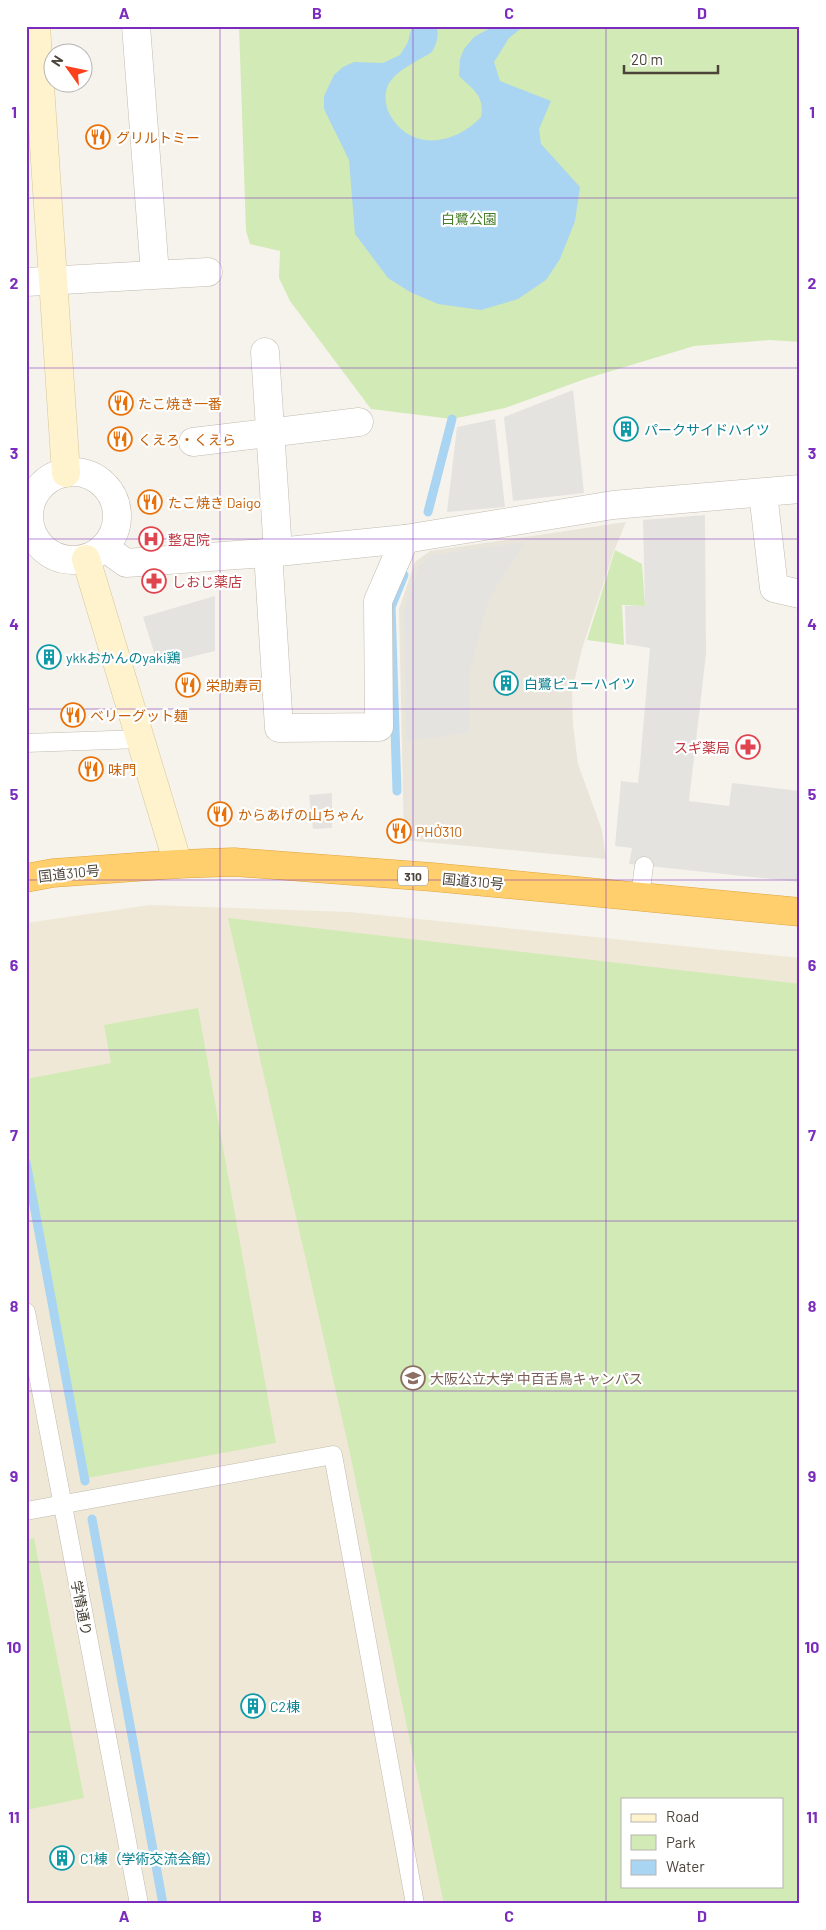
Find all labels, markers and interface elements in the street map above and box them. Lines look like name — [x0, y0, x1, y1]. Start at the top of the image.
text: A — [119, 3, 130, 22]
text: B — [312, 3, 322, 22]
text: C — [504, 3, 514, 22]
text: D — [697, 3, 707, 22]
north arrow — [42, 42, 92, 92]
scale bar — [624, 42, 717, 74]
text: 20 m — [631, 50, 663, 68]
text: N — [47, 52, 66, 69]
text: 1 — [11, 102, 17, 121]
text: 1 — [809, 102, 815, 121]
restaurant icon: グリルトミー — [85, 124, 111, 150]
place label: グリルトミー — [116, 129, 200, 146]
park label: 白鷺公園 — [441, 210, 497, 227]
text: 2 — [10, 273, 19, 292]
text: 2 — [808, 273, 817, 292]
restaurant icon: たこ焼き一番 — [108, 390, 134, 416]
place label: たこ焼き一番 — [138, 395, 222, 412]
building icon: パークサイドハイツ — [613, 416, 639, 442]
place label: パークサイドハイツ — [644, 421, 770, 438]
restaurant icon: くえろ・くえら — [107, 426, 133, 452]
place label: くえろ・くえら — [138, 431, 236, 448]
text: 3 — [10, 443, 18, 462]
text: 3 — [808, 443, 816, 462]
restaurant icon: たこ焼き Daigo — [137, 489, 163, 515]
place label: たこ焼き Daigo — [168, 494, 261, 511]
hospital icon: 整足院 — [138, 526, 164, 552]
place label: 整足院 — [168, 531, 210, 548]
pharmacy icon: しおじ薬店 — [141, 568, 167, 594]
place label: しおじ薬店 — [172, 573, 242, 590]
text: 4 — [9, 614, 19, 633]
text: 4 — [807, 614, 817, 633]
building icon: ykkおかんのyaki鶏 — [36, 644, 62, 670]
place label: ykkおかんのyaki鶏 — [66, 649, 181, 666]
building icon: 白鷺ビューハイツ — [493, 670, 519, 696]
restaurant icon: 栄助寿司 — [175, 672, 201, 698]
place label: 白鷺ビューハイツ — [524, 675, 635, 692]
place label: 栄助寿司 — [206, 677, 262, 694]
restaurant icon: ベリーグット麺 — [60, 702, 86, 728]
place label: ベリーグット麺 — [90, 707, 188, 724]
pharmacy icon: スギ薬局 — [735, 734, 761, 760]
place label: スギ薬局 — [674, 739, 730, 756]
restaurant icon: 味門 — [78, 756, 104, 782]
place label: 味門 — [108, 761, 136, 778]
text: 5 — [10, 784, 19, 803]
text: 5 — [808, 784, 817, 803]
restaurant icon: からあげの山ちゃん — [207, 801, 233, 827]
place label: からあげの山ちゃん — [238, 806, 364, 823]
restaurant icon: PHỞ310 — [386, 818, 412, 844]
place label: PHỞ310 — [416, 823, 462, 840]
street label: 国道310号 — [37, 861, 101, 885]
road number: 310 — [398, 866, 428, 886]
street label: 国道310号 — [441, 870, 505, 892]
text: 6 — [10, 955, 19, 974]
text: 6 — [808, 955, 817, 974]
text: 7 — [10, 1125, 18, 1144]
text: 7 — [808, 1125, 816, 1144]
text: 8 — [10, 1296, 19, 1315]
text: 8 — [808, 1296, 817, 1315]
school or university icon: 大阪公立大学 中百舌鳥キャンパス — [400, 1365, 426, 1391]
place label: 大阪公立大学 中百舌鳥キャンパス — [430, 1370, 643, 1387]
text: 9 — [10, 1466, 18, 1485]
text: 9 — [808, 1466, 816, 1485]
street label: 学情通り — [68, 1579, 96, 1637]
text: 10 — [7, 1637, 21, 1656]
text: 10 — [805, 1637, 819, 1656]
building icon: C2棟 — [240, 1693, 266, 1719]
place label: C2棟 — [270, 1698, 300, 1715]
legend — [621, 1798, 784, 1888]
text: 11 — [8, 1807, 20, 1826]
text: Road — [666, 1807, 699, 1825]
text: 11 — [806, 1807, 818, 1826]
text: Park — [666, 1833, 696, 1851]
building icon: C1棟（学術交流会館） — [49, 1845, 75, 1871]
place label: C1棟（学術交流会館） — [80, 1850, 219, 1867]
text: Water — [666, 1857, 705, 1875]
text: A — [119, 1906, 130, 1925]
text: B — [312, 1906, 322, 1925]
text: C — [504, 1906, 514, 1925]
text: D — [697, 1906, 707, 1925]

